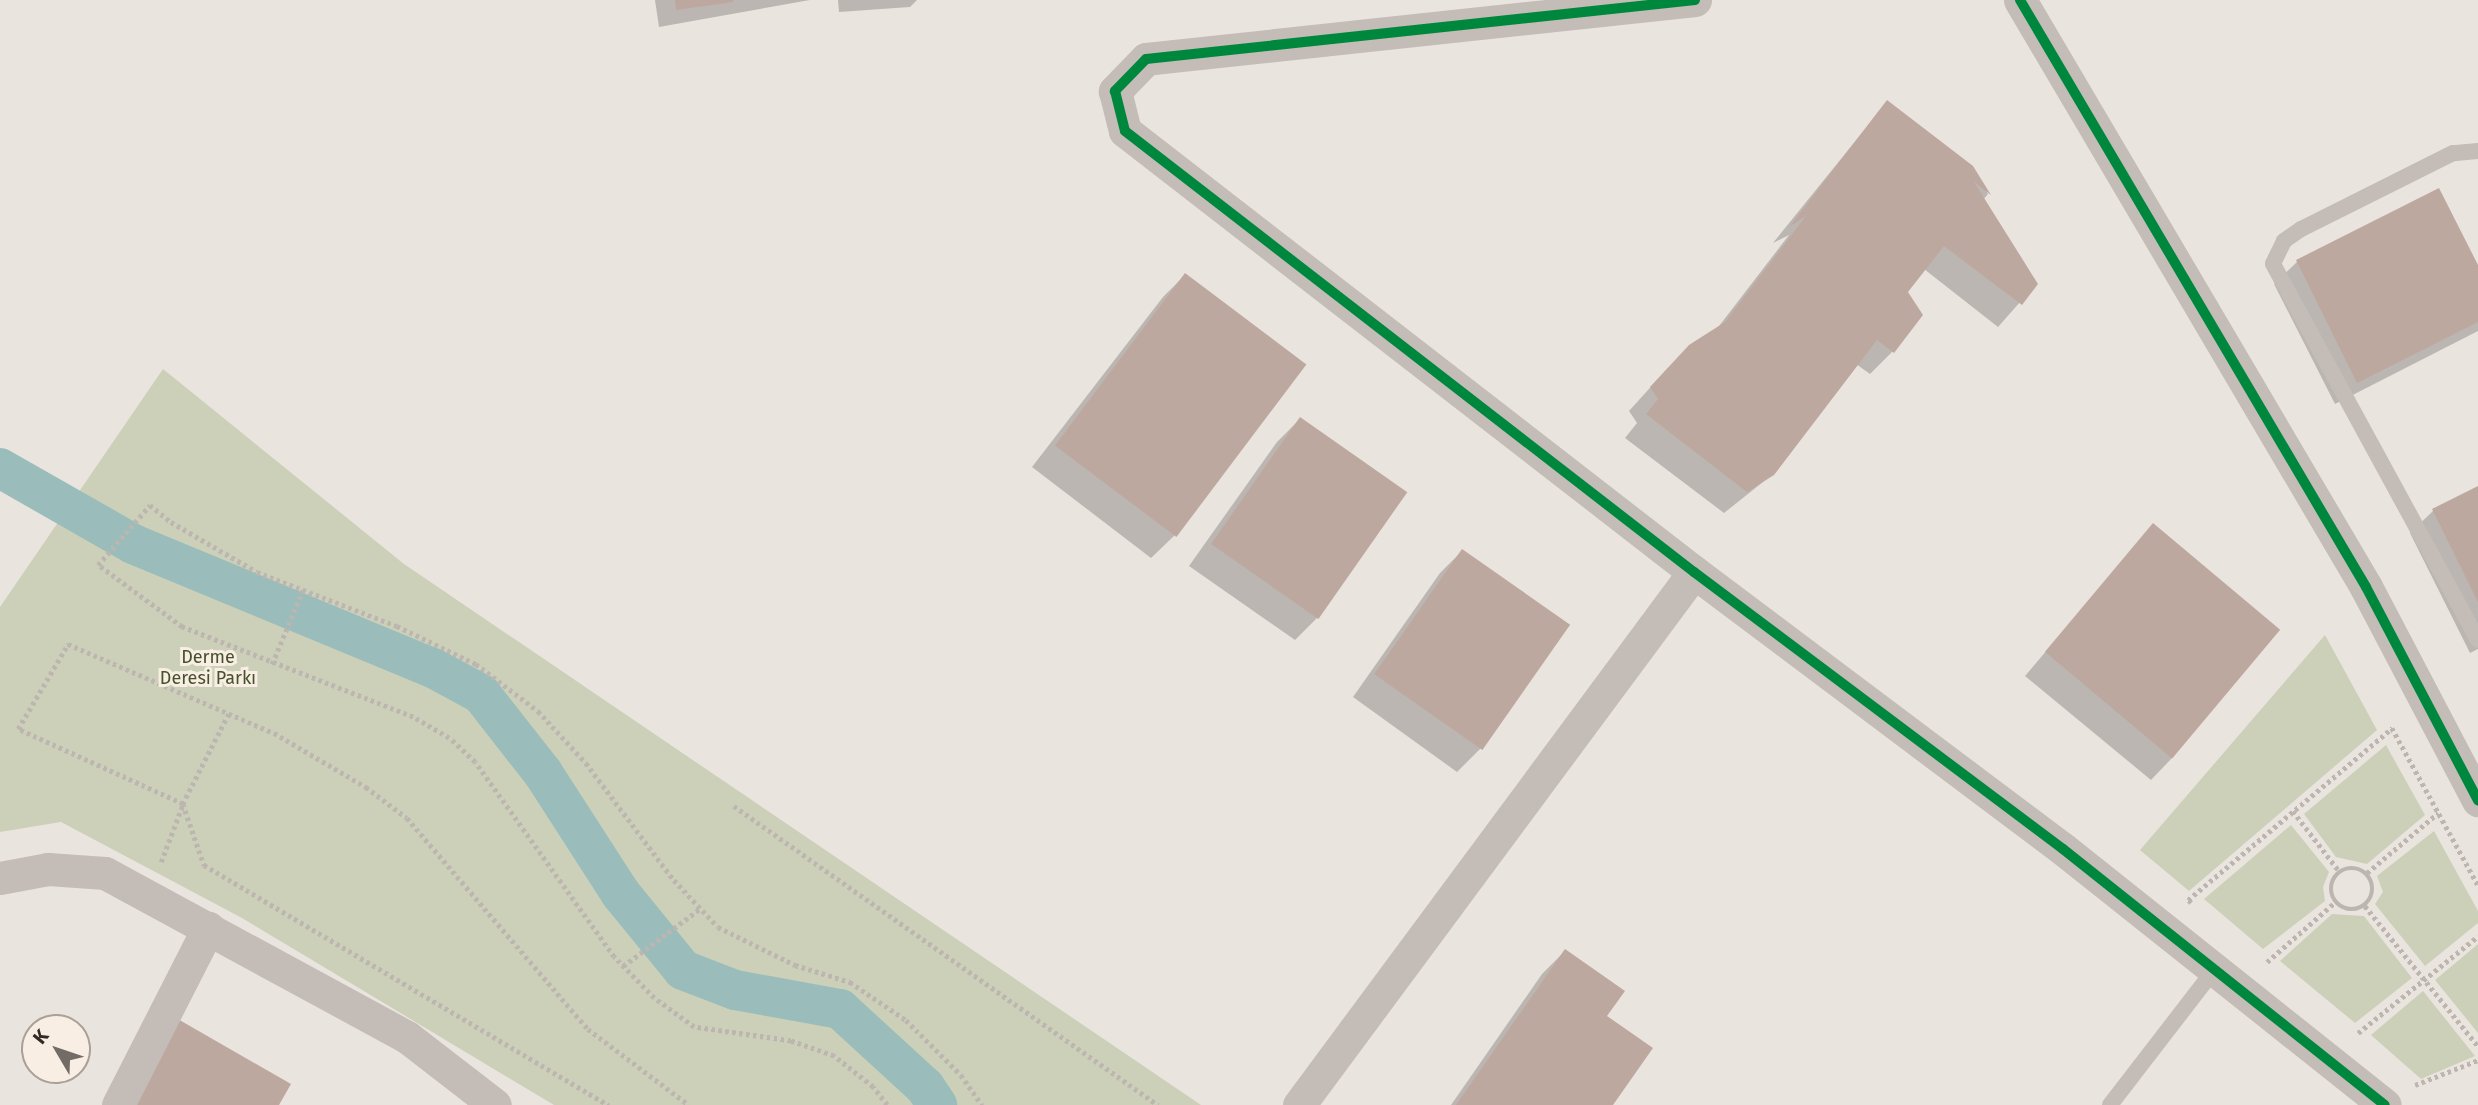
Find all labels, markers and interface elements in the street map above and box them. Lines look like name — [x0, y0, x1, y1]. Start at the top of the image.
park label: Derme Deresi Parkı — [160, 647, 256, 690]
north arrow — [21, 1014, 91, 1084]
text: K — [28, 1025, 54, 1049]

